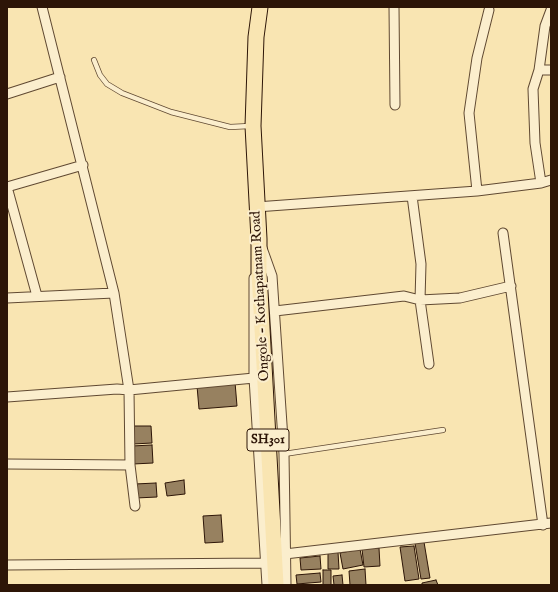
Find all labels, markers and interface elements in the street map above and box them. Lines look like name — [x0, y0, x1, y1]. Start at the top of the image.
street label: Ongole - Kothapatnam Road — [248, 211, 274, 381]
road number: SH301 — [247, 429, 289, 451]

